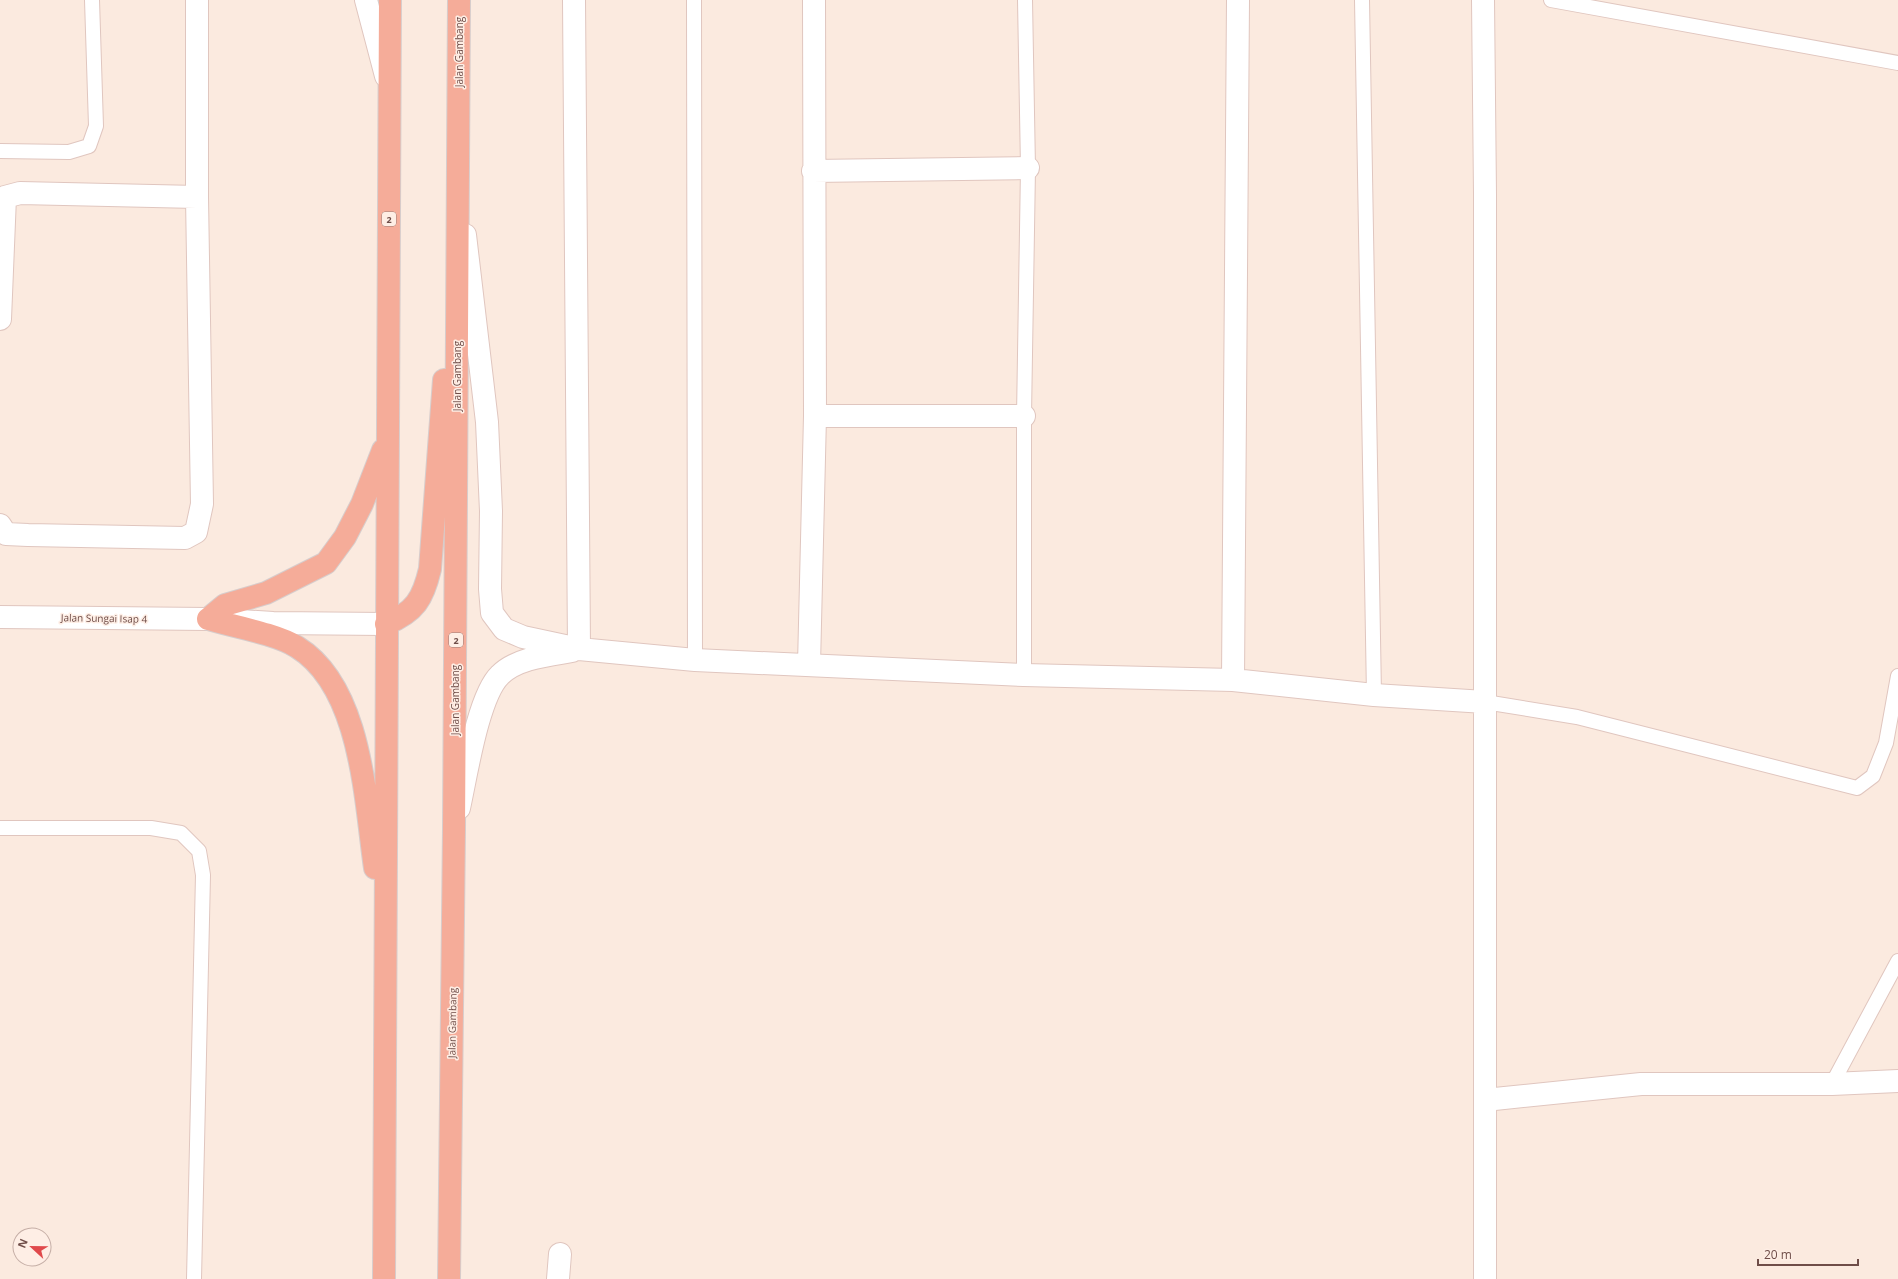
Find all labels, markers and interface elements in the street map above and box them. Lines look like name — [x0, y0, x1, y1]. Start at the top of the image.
street label: Jalan Gambang — [452, 16, 466, 88]
road number: 2 — [382, 212, 396, 226]
street label: Jalan Gambang — [450, 340, 464, 412]
street label: Jalan Sungai Isap 4 — [60, 610, 148, 626]
road number: 2 — [449, 633, 463, 647]
street label: Jalan Gambang — [448, 664, 462, 736]
street label: Jalan Gambang — [444, 987, 460, 1059]
north arrow — [12, 1227, 52, 1267]
text: N — [14, 1236, 31, 1250]
scale bar — [1758, 1241, 1858, 1267]
text: 20 m — [1764, 1246, 1792, 1263]

